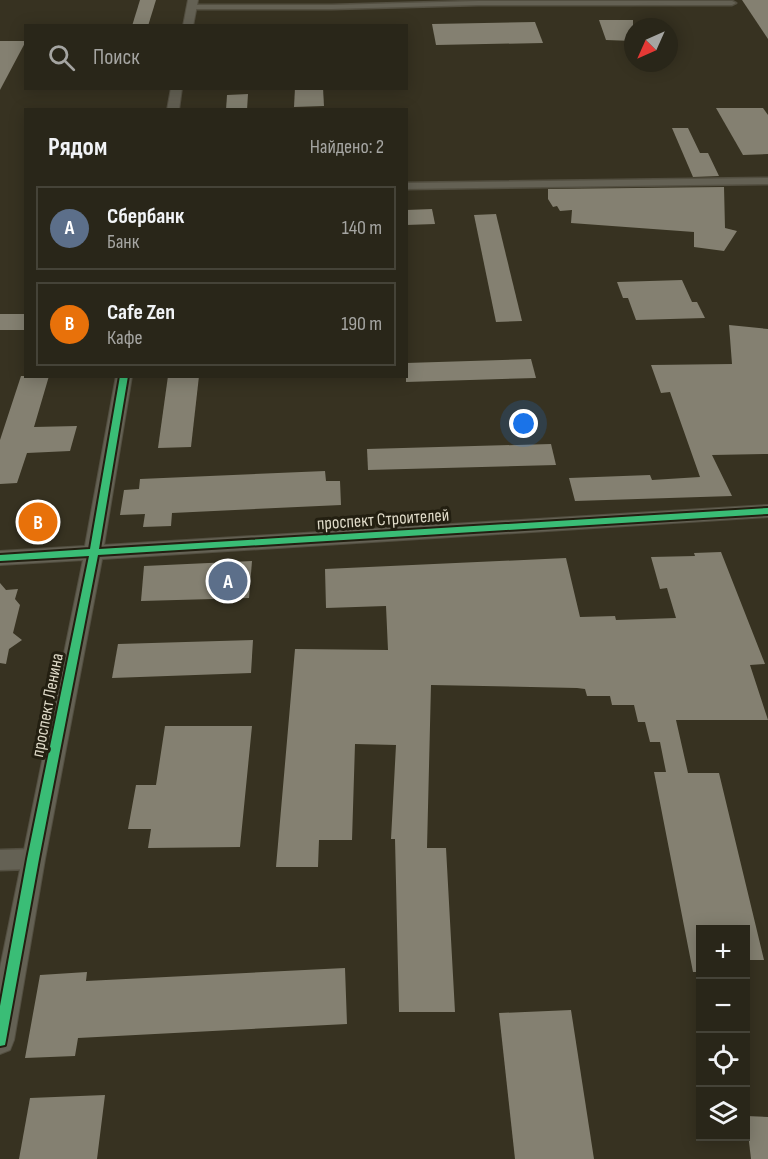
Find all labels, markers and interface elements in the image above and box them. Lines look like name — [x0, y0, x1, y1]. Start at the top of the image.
north arrow — [624, 18, 678, 72]
search box — [24, 24, 408, 90]
icon: search — [45, 41, 78, 74]
text: Поиск — [93, 44, 139, 71]
text: Рядом — [48, 132, 107, 163]
text: Найдено: 2 — [310, 135, 384, 159]
text: Сбербанк — [107, 203, 184, 230]
text: A — [65, 216, 74, 240]
text: 140 m — [342, 216, 382, 240]
text: Банк — [107, 230, 139, 254]
text: Cafe Zen — [107, 299, 175, 326]
text: B — [65, 312, 74, 336]
text: 190 m — [341, 312, 382, 336]
text: Кафе — [107, 326, 143, 350]
your location — [509, 409, 538, 438]
pin: B — [18, 500, 57, 544]
street label: проспект Строителей — [316, 504, 450, 535]
pin: A — [208, 558, 248, 604]
street label: проспект Ленина — [27, 651, 68, 759]
map controls — [696, 925, 750, 1141]
button: + — [696, 925, 750, 979]
button: − — [696, 979, 750, 1033]
button: locate — [696, 1033, 750, 1087]
button: layers — [696, 1087, 750, 1141]

